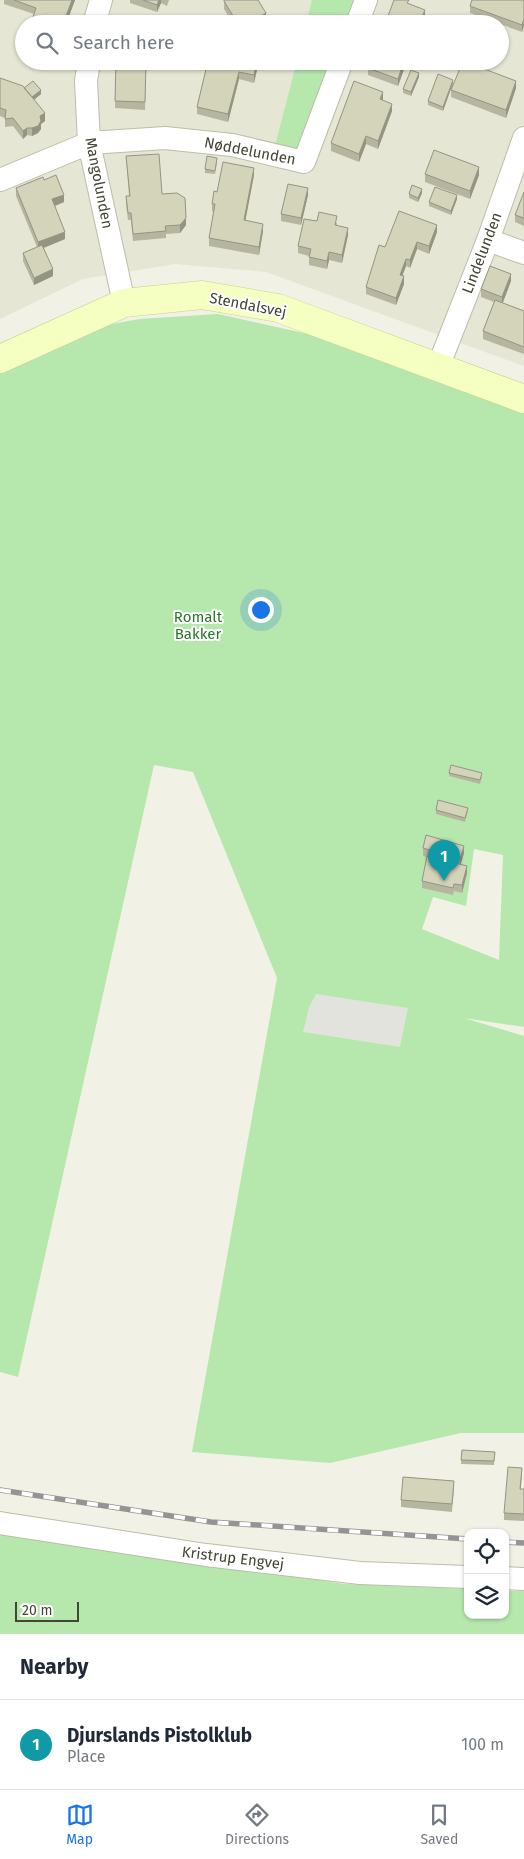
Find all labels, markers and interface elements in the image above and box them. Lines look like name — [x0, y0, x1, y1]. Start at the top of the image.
search box — [15, 15, 509, 70]
icon: search — [33, 29, 61, 57]
text: Search here — [73, 31, 174, 54]
street label: Nøddelunden — [203, 133, 297, 169]
street label: Mangolunden — [81, 136, 117, 230]
street label: Lindelunden — [458, 210, 506, 296]
street label: Stendalsvej — [208, 289, 288, 321]
your location — [248, 597, 274, 623]
park label: Romalt Bakker — [174, 608, 223, 643]
pin: 1 — [428, 840, 460, 881]
map controls — [464, 1529, 509, 1619]
button: locate — [464, 1529, 509, 1574]
street label: Kristrup Engvej — [181, 1543, 285, 1573]
button: layers — [464, 1574, 509, 1619]
scale bar — [15, 1599, 79, 1622]
text: 20 m — [22, 1602, 52, 1619]
text: Nearby — [20, 1654, 88, 1680]
text: Djurslands Pistolklub — [67, 1724, 252, 1747]
text: 1 — [32, 1735, 40, 1754]
text: 100 m — [461, 1735, 504, 1754]
text: Place — [67, 1747, 106, 1766]
tab: Map — [66, 1801, 94, 1848]
tab: Directions — [225, 1801, 289, 1848]
tab: Saved — [420, 1801, 458, 1848]

